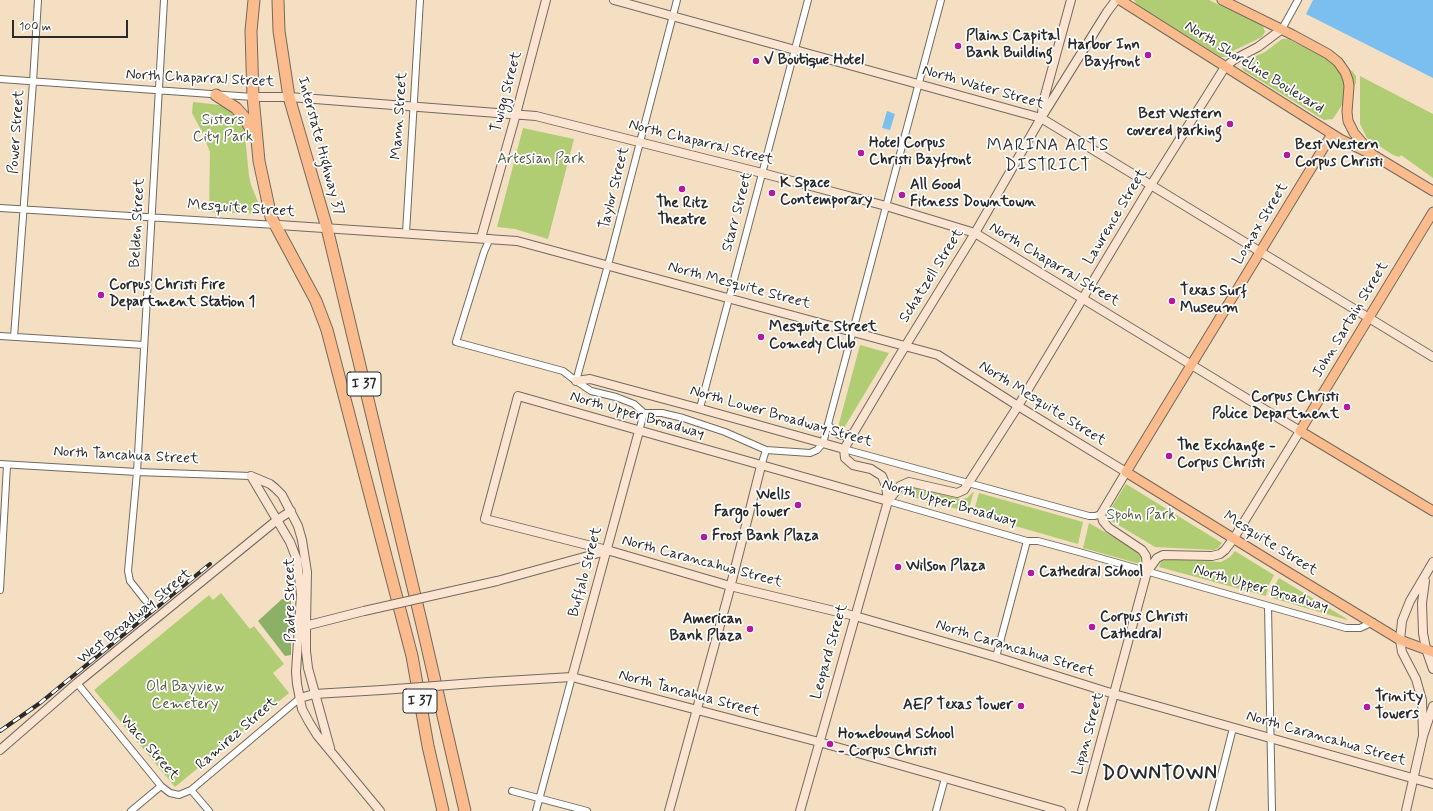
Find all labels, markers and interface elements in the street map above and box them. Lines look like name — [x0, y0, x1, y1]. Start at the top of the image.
scale bar — [14, 12, 130, 38]
street label: North Shoreline Boulevard — [1181, 18, 1327, 118]
text: 100 m — [19, 19, 51, 35]
place label: Plains Capital Bank Building — [966, 28, 1060, 63]
place label: Harbor Inn Bayfront — [1068, 37, 1140, 72]
marker: Plains Capital Bank Building — [953, 41, 963, 51]
street label: Twigg Street — [488, 50, 526, 134]
marker: Harbor Inn Bayfront — [1143, 50, 1153, 60]
place label: V Boutique Hotel — [764, 52, 864, 70]
marker: V Boutique Hotel — [751, 56, 761, 66]
street label: North Water Street — [920, 62, 1046, 114]
street label: North Chaparral Street — [125, 66, 275, 92]
street label: Mann Street — [388, 72, 412, 160]
street label: Interstate Highway 37 — [293, 75, 347, 217]
street label: Power Street — [5, 89, 29, 175]
place label: Best Western covered parking — [1127, 106, 1222, 141]
park label: Sisters City Park — [193, 112, 253, 147]
street label: North Chaparral Street — [627, 116, 775, 170]
marker: Best Western covered parking — [1225, 119, 1235, 129]
place label: Hotel Corpus Christi Bayfront — [869, 135, 971, 170]
district label: MARINA ARTS DISTRICT — [986, 136, 1110, 176]
place label: Best Western Corpus Christi — [1295, 137, 1383, 172]
street label: Taylor Street — [596, 145, 634, 231]
marker: Hotel Corpus Christi Bayfront — [856, 148, 866, 158]
marker: Best Western Corpus Christi — [1282, 150, 1292, 160]
park label: Artesian Park — [497, 151, 585, 169]
street label: Lawrence Street — [1080, 166, 1152, 268]
street label: Starr Street — [719, 170, 757, 254]
place label: K Space Contemporary — [780, 175, 872, 210]
place label: All Good Fitness Downtown — [910, 177, 1036, 212]
street label: Belden Street — [127, 178, 149, 268]
street label: Lomax Street — [1229, 180, 1293, 268]
marker: The Ritz Theatre — [677, 184, 687, 194]
marker: K Space Contemporary — [767, 188, 777, 198]
marker: All Good Fitness Downtown — [897, 190, 907, 200]
place label: The Ritz Theatre — [656, 195, 708, 230]
street label: Mesquite Street — [187, 196, 295, 222]
street label: North Chaparral Street — [986, 219, 1122, 311]
street label: Schatzell Street — [896, 226, 968, 326]
street label: North Mesquite Street — [666, 258, 812, 314]
street label: John Sartain Street — [1309, 259, 1393, 381]
place label: Corpus Christi Fire Department Station 1 — [109, 277, 255, 312]
place label: Texas Surf Museum — [1180, 283, 1247, 318]
marker: Corpus Christi Fire Department Station 1 — [96, 290, 106, 300]
marker: Texas Surf Museum — [1167, 296, 1177, 306]
place label: Mesquite Street Comedy Club — [769, 319, 877, 354]
marker: Mesquite Street Comedy Club — [756, 332, 766, 342]
street label: North Mesquite Street — [975, 358, 1109, 450]
road number: I 37 — [347, 372, 381, 396]
street label: North Lower Broadway Street — [688, 382, 874, 452]
street label: North Upper Broadway — [568, 388, 706, 444]
place label: Corpus Christi Police Department — [1212, 389, 1339, 424]
marker: Corpus Christi Police Department — [1342, 402, 1352, 412]
place label: The Exchange - Corpus Christi — [1177, 438, 1276, 473]
street label: North Tancahua Street — [53, 443, 199, 469]
marker: The Exchange - Corpus Christi — [1164, 451, 1174, 461]
street label: North Upper Broadway — [880, 476, 1018, 532]
place label: Wells Fargo Tower — [714, 487, 790, 522]
marker: Wells Fargo Tower — [793, 500, 803, 510]
park label: Spohn Park — [1106, 507, 1176, 525]
street label: Mesquite Street — [1220, 508, 1320, 580]
street label: Buffalo Street — [565, 525, 607, 619]
place label: Frost Bank Plaza — [712, 528, 819, 546]
street label: North Carancahua Street — [620, 532, 784, 592]
marker: Frost Bank Plaza — [699, 532, 709, 542]
street label: Padre Street — [281, 558, 301, 642]
place label: Wilson Plaza — [906, 558, 986, 576]
street label: North Upper Broadway — [1192, 561, 1330, 617]
marker: Wilson Plaza — [893, 562, 903, 572]
place label: Cathedral School — [1039, 564, 1143, 582]
street label: West Broadway Street — [74, 565, 196, 669]
marker: Cathedral School — [1026, 568, 1036, 578]
street label: Leopard Street — [808, 602, 852, 702]
place label: Corpus Christi Cathedral — [1100, 609, 1188, 644]
place label: American Bank Plaza — [670, 611, 742, 646]
street label: North Carancahua Street — [933, 616, 1097, 682]
marker: Corpus Christi Cathedral — [1087, 622, 1097, 632]
marker: American Bank Plaza — [745, 624, 755, 634]
street label: North Tancahua Street — [616, 666, 762, 722]
park label: Old Bayview Cemetery — [146, 679, 224, 714]
road number: I 37 — [403, 689, 437, 713]
place label: Trinity Towers — [1375, 689, 1423, 724]
street label: Lipan Street — [1069, 691, 1109, 777]
street label: Ramirez Street — [193, 694, 281, 774]
place label: AEP Texas Tower — [903, 697, 1013, 715]
marker: AEP Texas Tower — [1016, 701, 1026, 711]
marker: Trinity Towers — [1362, 702, 1372, 712]
street label: North Carancahua Street — [1244, 708, 1408, 770]
street label: Waco Street — [116, 711, 182, 785]
place label: Homebound School - Corpus Christi — [838, 726, 954, 761]
marker: Homebound School - Corpus Christi — [825, 739, 835, 749]
district label: DOWNTOWN — [1104, 764, 1216, 786]

